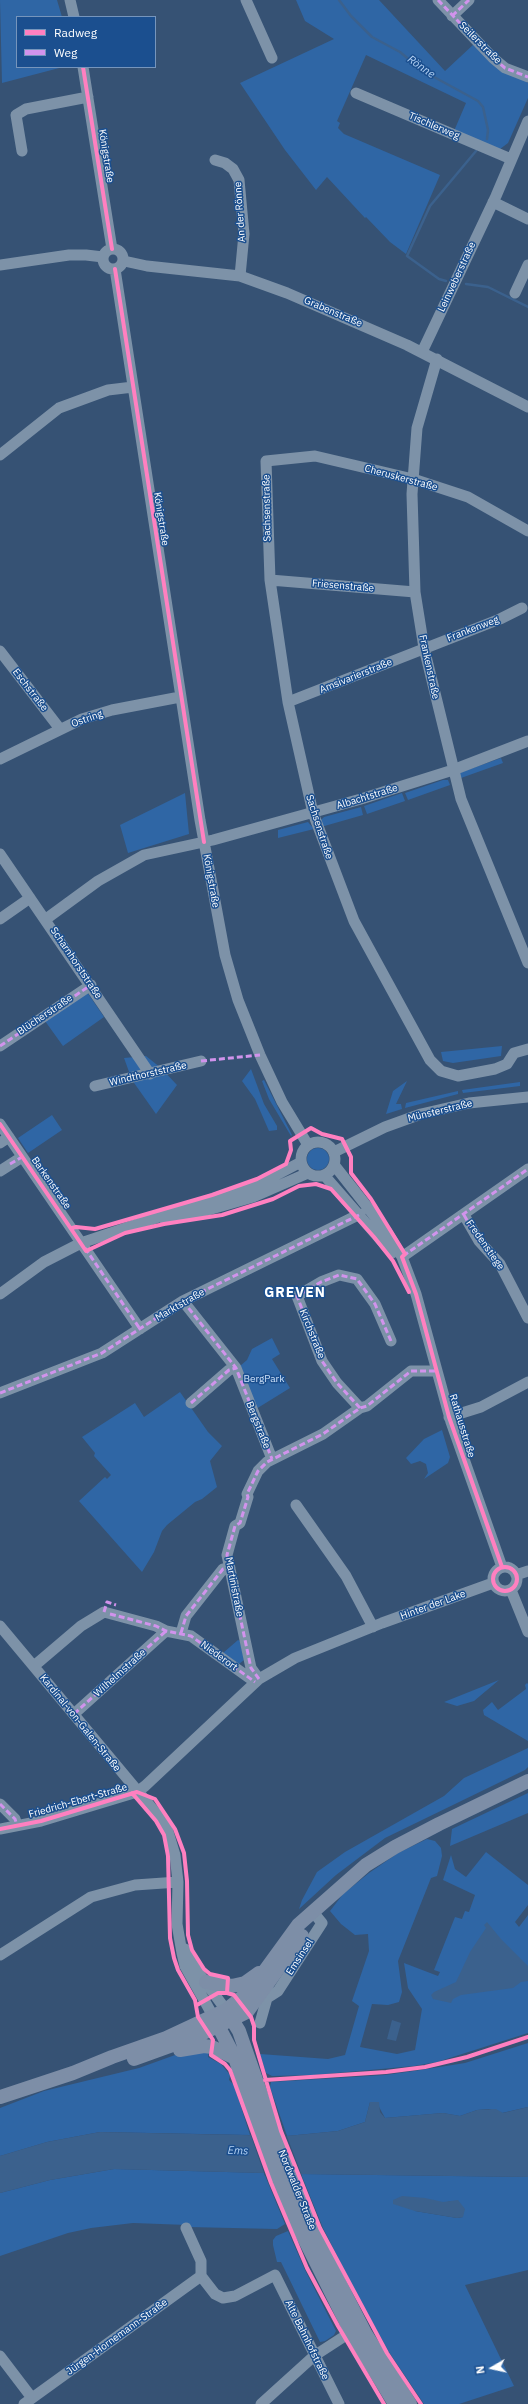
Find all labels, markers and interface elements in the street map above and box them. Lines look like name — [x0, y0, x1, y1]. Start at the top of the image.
legend — [16, 16, 156, 68]
street label: Seilerstraße — [456, 19, 504, 67]
text: Radweg — [54, 25, 97, 40]
text: Weg — [54, 45, 77, 60]
water label: Rönne — [405, 53, 437, 81]
street label: Tischlerweg — [407, 110, 461, 142]
street label: Königstraße — [96, 128, 116, 184]
street label: An der Rönne — [232, 181, 248, 243]
street label: Leinweberstraße — [436, 240, 478, 314]
street label: Grabenstraße — [302, 294, 364, 330]
street label: Cheruskerstraße — [363, 462, 439, 494]
street label: Sachsenstraße — [260, 474, 274, 542]
street label: Königstraße — [151, 491, 171, 547]
street label: Friesenstraße — [311, 577, 375, 595]
street label: Frankenweg — [445, 614, 501, 644]
street label: Frankenstraße — [416, 634, 442, 700]
street label: Amsivarierstraße — [318, 656, 394, 696]
street label: Eschstraße — [10, 666, 50, 714]
street label: Ostring — [70, 708, 104, 730]
street label: Albachtstraße — [335, 782, 399, 812]
street label: Sachsenstraße — [303, 793, 335, 861]
street label: Königstraße — [200, 853, 222, 909]
street label: Scharnhorststraße — [48, 925, 104, 1001]
street label: Blücherstraße — [15, 992, 75, 1038]
street label: Windthorststraße — [108, 1059, 188, 1089]
street label: Münsterstraße — [406, 1097, 474, 1125]
street label: Barkenstraße — [29, 1155, 73, 1211]
street label: Fredenstiege — [463, 1218, 507, 1272]
district label: GREVEN — [264, 1285, 326, 1301]
street label: Marktstraße — [153, 1286, 207, 1324]
street label: Kirchstraße — [297, 1307, 327, 1361]
park label: BergPark — [244, 1373, 284, 1385]
street label: Rathausstraße — [447, 1393, 477, 1459]
street label: Bergstraße — [243, 1400, 273, 1450]
street label: Martinistraße — [222, 1556, 246, 1618]
street label: Hinter der Lake — [399, 1588, 467, 1622]
street label: Niederort — [198, 1639, 240, 1673]
street label: Wilhelmstraße — [91, 1646, 149, 1700]
street label: Kardinal-von-Galen-Straße — [37, 1672, 123, 1774]
street label: Friedrich-Ebert-Straße — [27, 1781, 129, 1821]
street label: Emsinsel — [284, 1937, 316, 1977]
water label: Ems — [227, 2144, 249, 2158]
street label: Nordwalder Straße — [275, 2148, 319, 2232]
street label: Jürgen-Hornemann-Straße — [64, 2296, 170, 2378]
street label: Alte Bahnhofstraße — [282, 2298, 332, 2382]
north arrow — [472, 2348, 512, 2388]
text: N — [473, 2365, 488, 2375]

